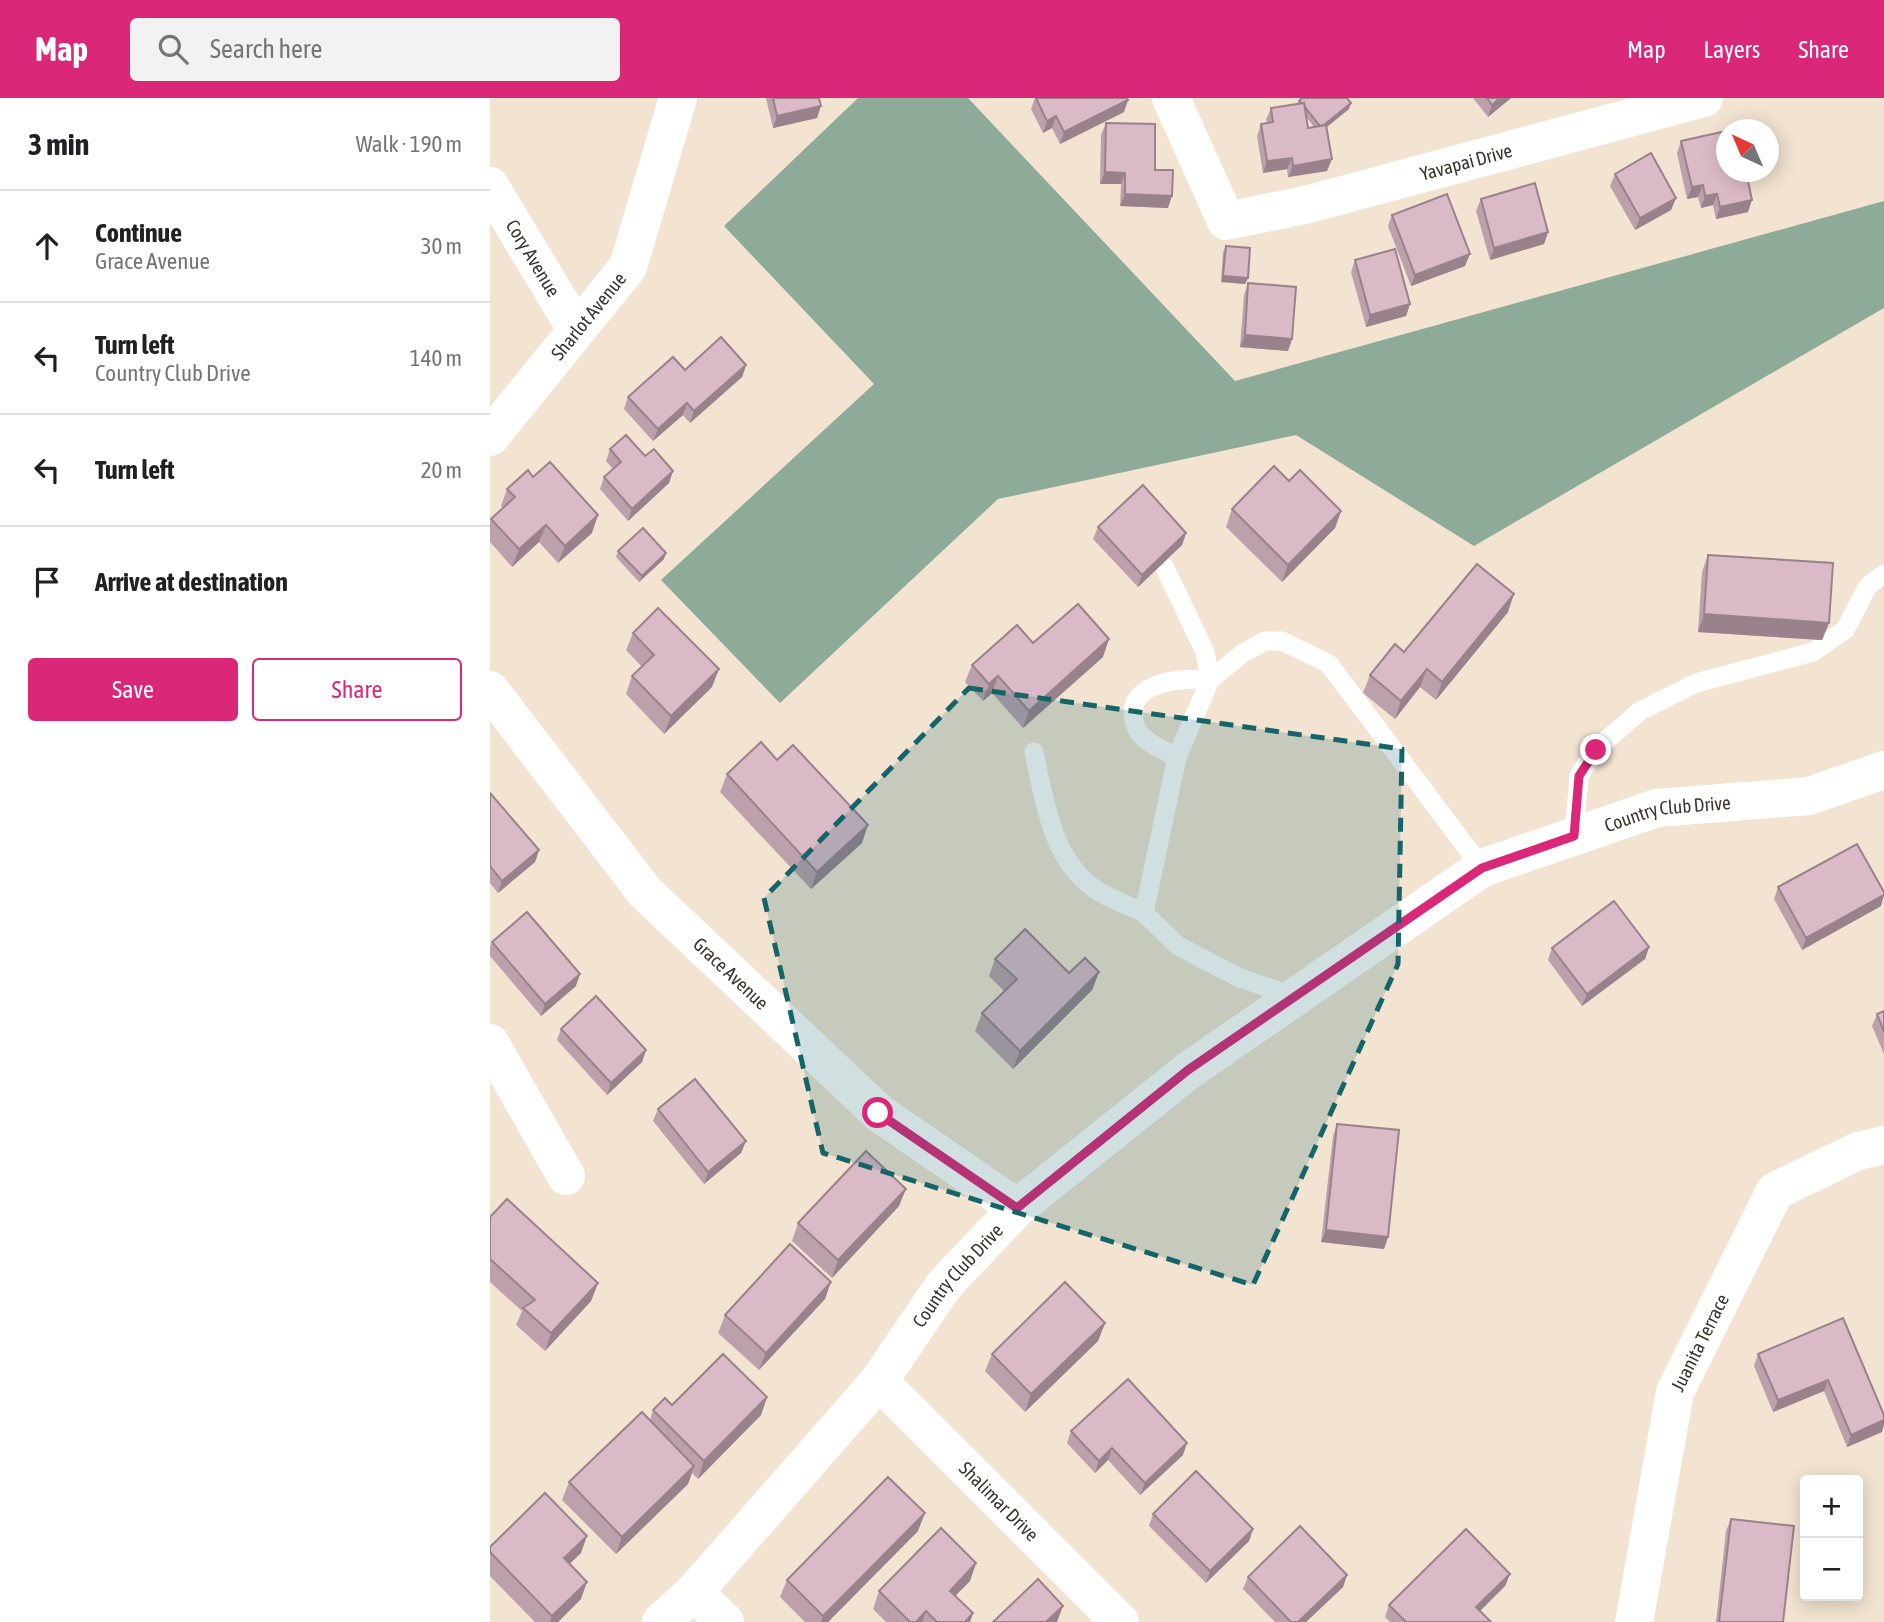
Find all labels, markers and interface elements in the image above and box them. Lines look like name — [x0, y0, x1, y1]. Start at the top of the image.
search box — [130, 18, 620, 81]
text: Map — [35, 30, 88, 68]
icon: search — [154, 30, 192, 68]
text: Search here — [210, 34, 322, 64]
text: Map — [1627, 36, 1666, 63]
text: Layers — [1704, 36, 1760, 63]
text: Share — [1798, 36, 1849, 63]
north arrow — [1716, 119, 1779, 182]
text: 3 min — [28, 127, 89, 161]
text: Walk · 190 m — [356, 131, 462, 157]
street label: Yavapai Drive — [1418, 139, 1514, 185]
street label: Cory Avenue — [502, 215, 565, 301]
text: Continue — [95, 218, 182, 248]
icon: ahead — [28, 227, 66, 265]
text: 30 m — [421, 233, 462, 259]
text: Grace Avenue — [95, 248, 210, 274]
street label: Sharlot Avenue — [546, 268, 630, 364]
text: Turn left — [95, 330, 175, 360]
icon: left — [28, 339, 66, 377]
text: 140 m — [410, 345, 462, 371]
text: Country Club Drive — [95, 360, 251, 386]
icon: left — [28, 451, 66, 489]
text: Turn left — [95, 455, 175, 485]
text: 20 m — [421, 457, 462, 483]
icon: arrive — [28, 563, 66, 601]
text: Arrive at destination — [95, 567, 288, 597]
button: Save — [28, 658, 238, 721]
button: Share — [252, 658, 462, 721]
route end — [1580, 734, 1611, 765]
street label: Country Club Drive — [1601, 791, 1731, 836]
street label: Grace Avenue — [689, 933, 773, 1014]
route start — [862, 1097, 893, 1128]
street label: Country Club Drive — [908, 1219, 1007, 1331]
street label: Juanita Terrace — [1666, 1290, 1733, 1395]
street label: Shalimar Drive — [955, 1457, 1043, 1545]
map controls — [1800, 1475, 1863, 1601]
button: + — [1800, 1475, 1863, 1538]
button: − — [1800, 1538, 1863, 1601]

